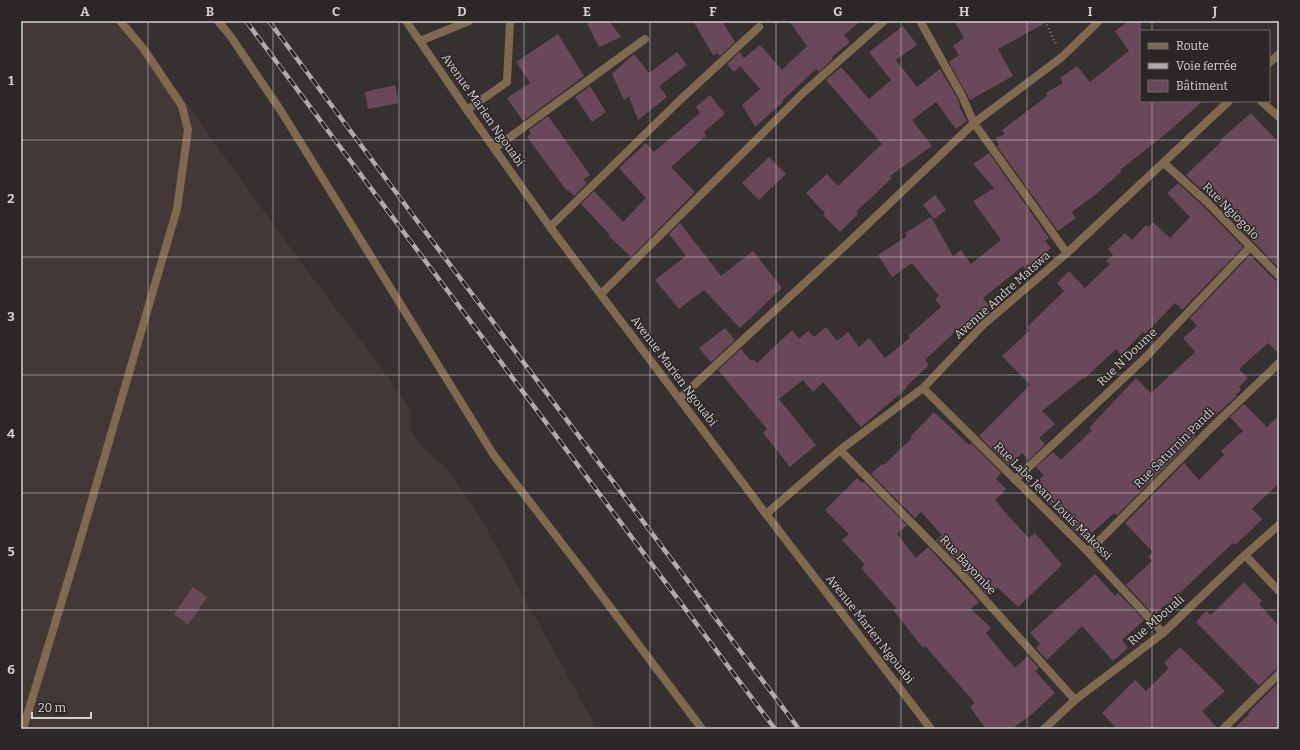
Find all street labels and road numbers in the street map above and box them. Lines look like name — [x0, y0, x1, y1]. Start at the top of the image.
street label: Avenue Marien Ngouabi — [439, 51, 527, 169]
street label: Rue Ngiogolo — [1200, 180, 1262, 242]
street label: Avenue Andre Matswa — [951, 248, 1053, 342]
street label: Avenue Marien Ngouabi — [628, 313, 720, 429]
street label: Rue N'Doume — [1094, 325, 1160, 389]
street label: Rue Saturnin Pandi — [1131, 405, 1217, 491]
street label: Rue Labe Jean-Louis Makossi — [991, 439, 1115, 563]
street label: Rue Bayombe — [937, 533, 999, 597]
street label: Avenue Marien Ngouabi — [823, 572, 917, 687]
street label: Rue Mbouali — [1125, 592, 1187, 648]

